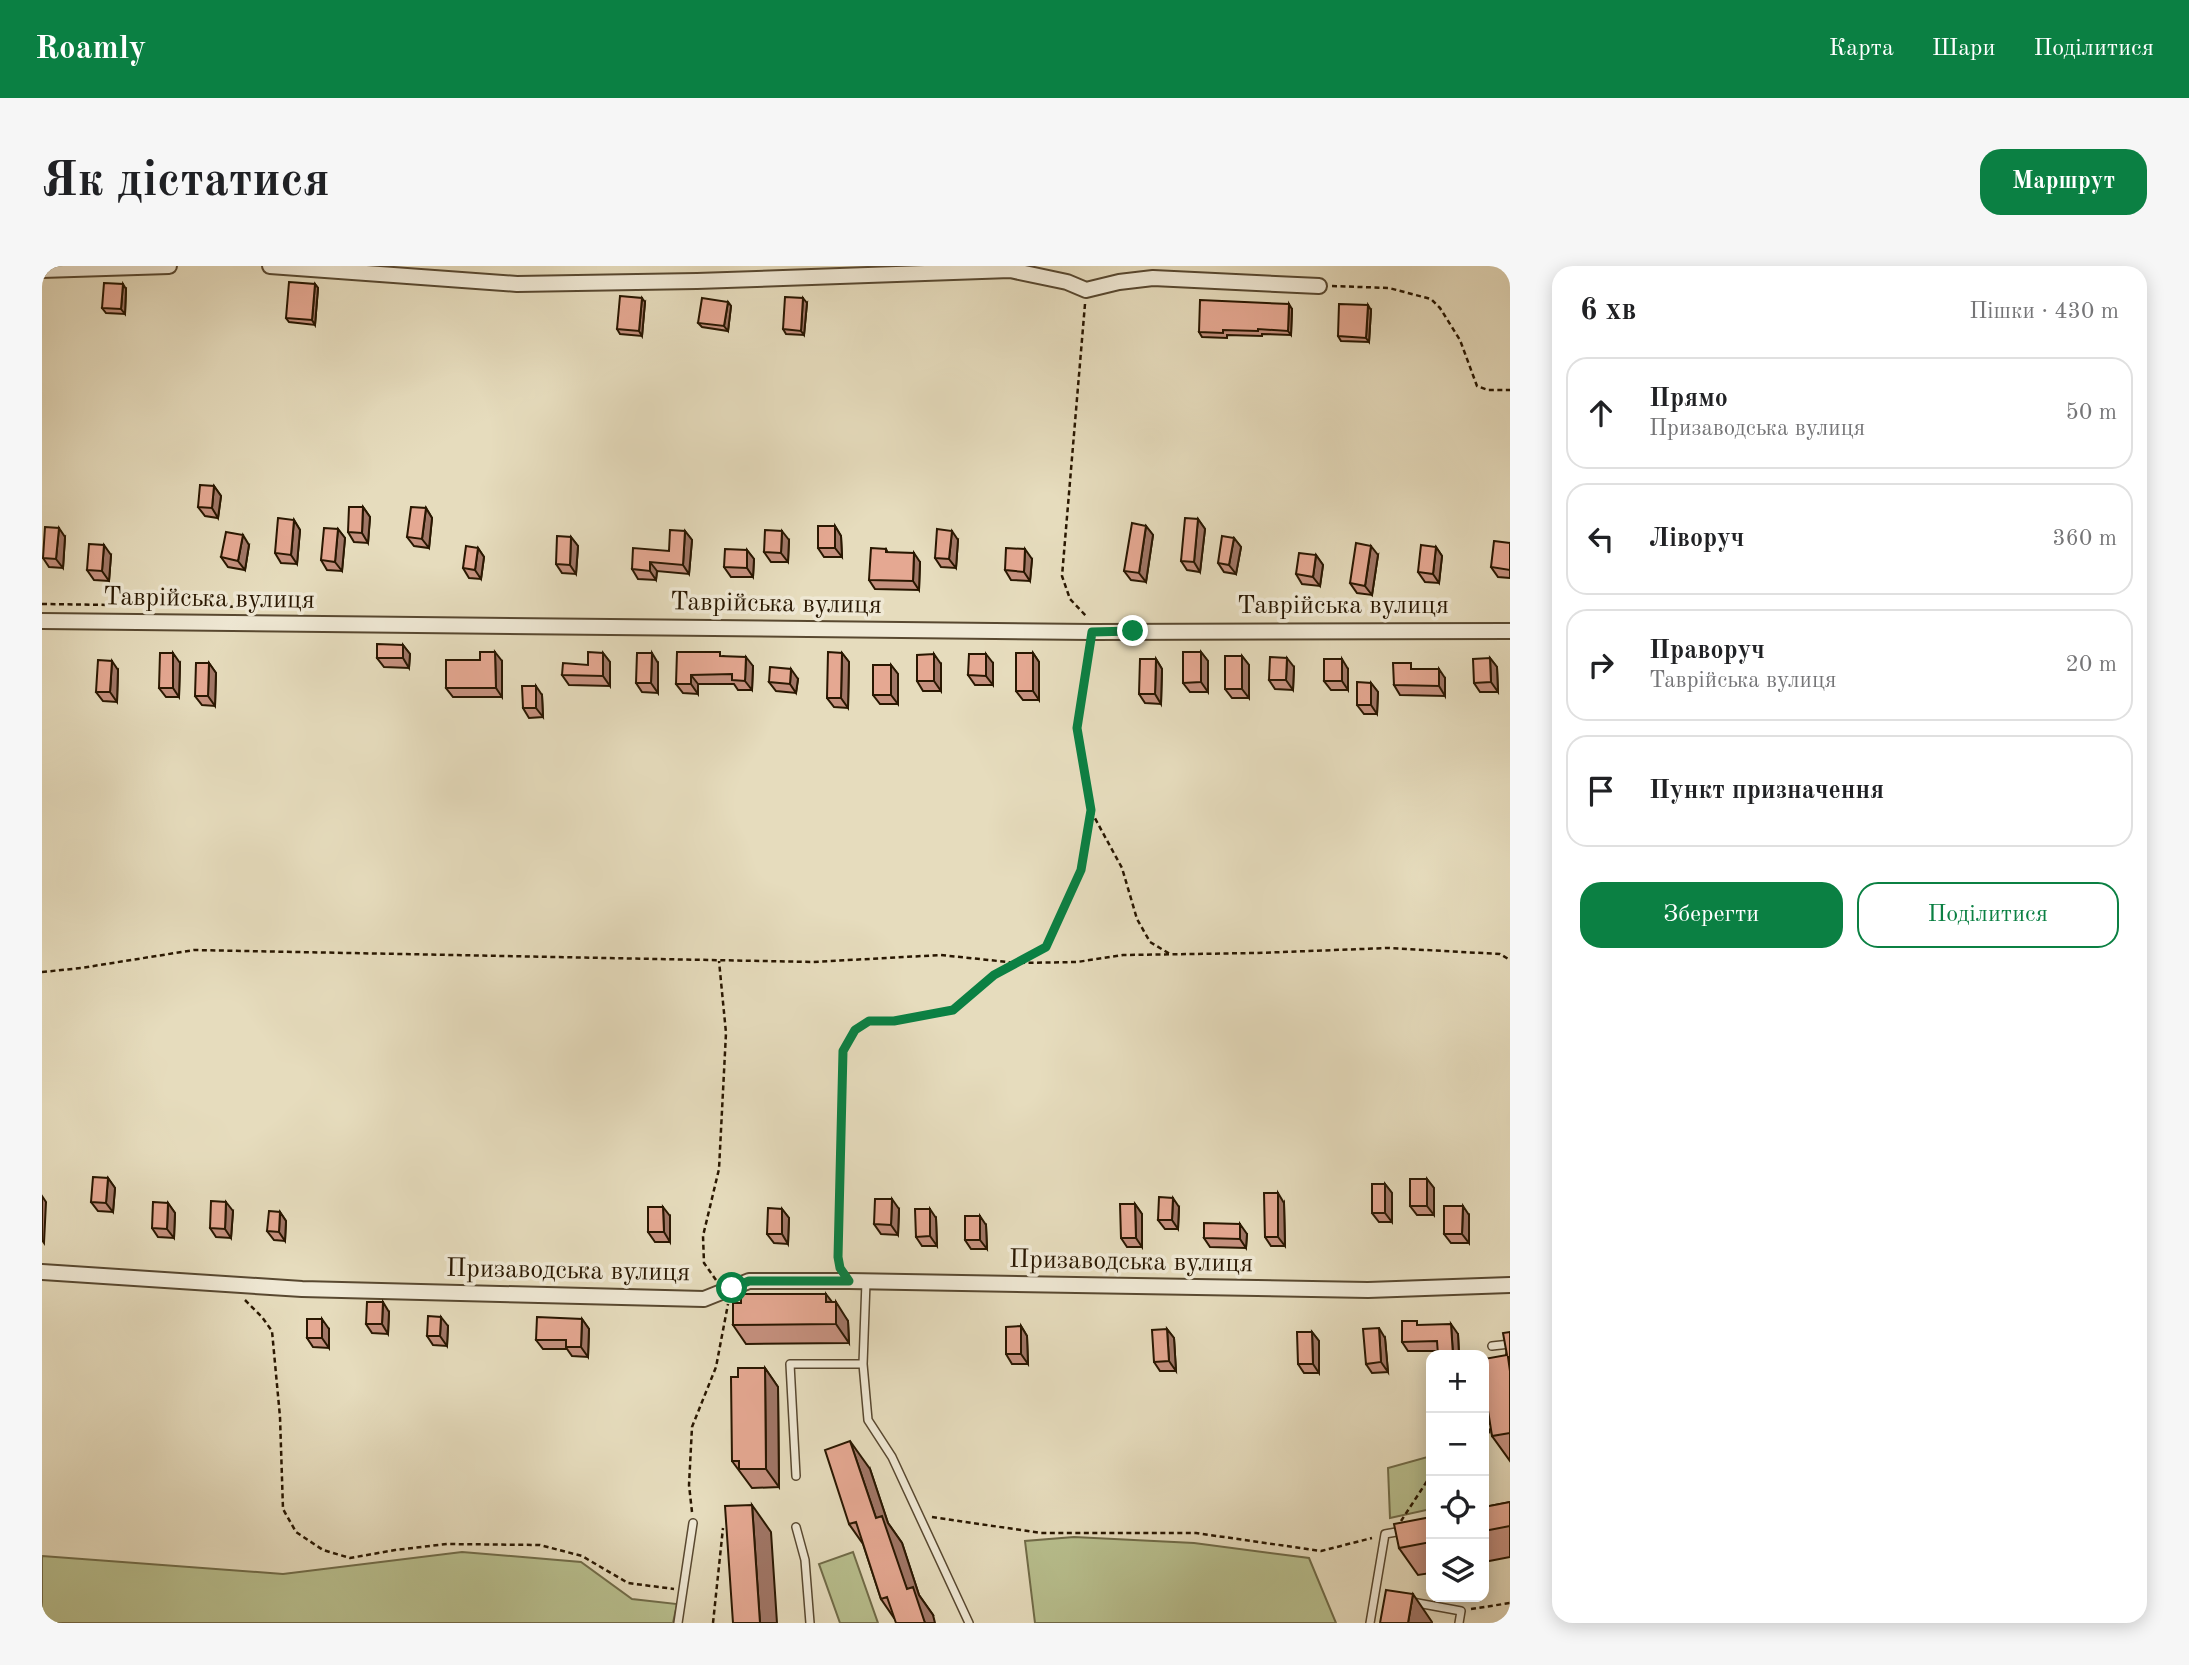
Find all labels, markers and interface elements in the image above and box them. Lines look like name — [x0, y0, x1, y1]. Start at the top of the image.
text: Roamly — [35, 33, 146, 66]
text: Карта — [1829, 37, 1894, 61]
text: Шари — [1932, 37, 1995, 61]
text: Поділитися — [2033, 37, 2154, 61]
button: Маршрут — [1980, 149, 2147, 215]
text: Як дістатися — [42, 158, 330, 207]
text: 6 хв — [1580, 296, 1636, 326]
text: Пішки · 430 m — [1969, 300, 2119, 323]
text: Прямо — [1649, 386, 1728, 412]
icon: ahead — [1582, 394, 1620, 432]
text: 50 m — [2066, 401, 2117, 424]
text: Призаводська вулиця — [1649, 417, 1865, 440]
icon: left — [1582, 520, 1620, 558]
text: Ліворуч — [1649, 526, 1744, 552]
text: 360 m — [2052, 527, 2117, 550]
street label: Таврійська вулиця — [103, 584, 315, 614]
street label: Таврійська вулиця — [670, 589, 882, 619]
street label: Таврійська вулиця — [1237, 593, 1449, 619]
route end — [1117, 615, 1148, 646]
text: Праворуч — [1649, 638, 1765, 664]
icon: right — [1582, 646, 1620, 684]
text: 20 m — [2066, 653, 2117, 676]
text: Таврійська вулиця — [1649, 669, 1837, 692]
icon: arrive — [1582, 772, 1620, 810]
text: Пункт призначення — [1649, 778, 1884, 804]
button: Зберегти — [1580, 882, 1843, 948]
button: Поділитися — [1857, 882, 2119, 948]
street label: Призаводська вулиця — [1009, 1247, 1253, 1277]
street label: Призаводська вулиця — [446, 1256, 690, 1286]
route start — [716, 1272, 747, 1303]
map controls — [1426, 1350, 1489, 1602]
button: + — [1426, 1350, 1489, 1413]
button: − — [1426, 1413, 1489, 1476]
button: locate — [1426, 1476, 1489, 1539]
button: layers — [1426, 1539, 1489, 1602]

